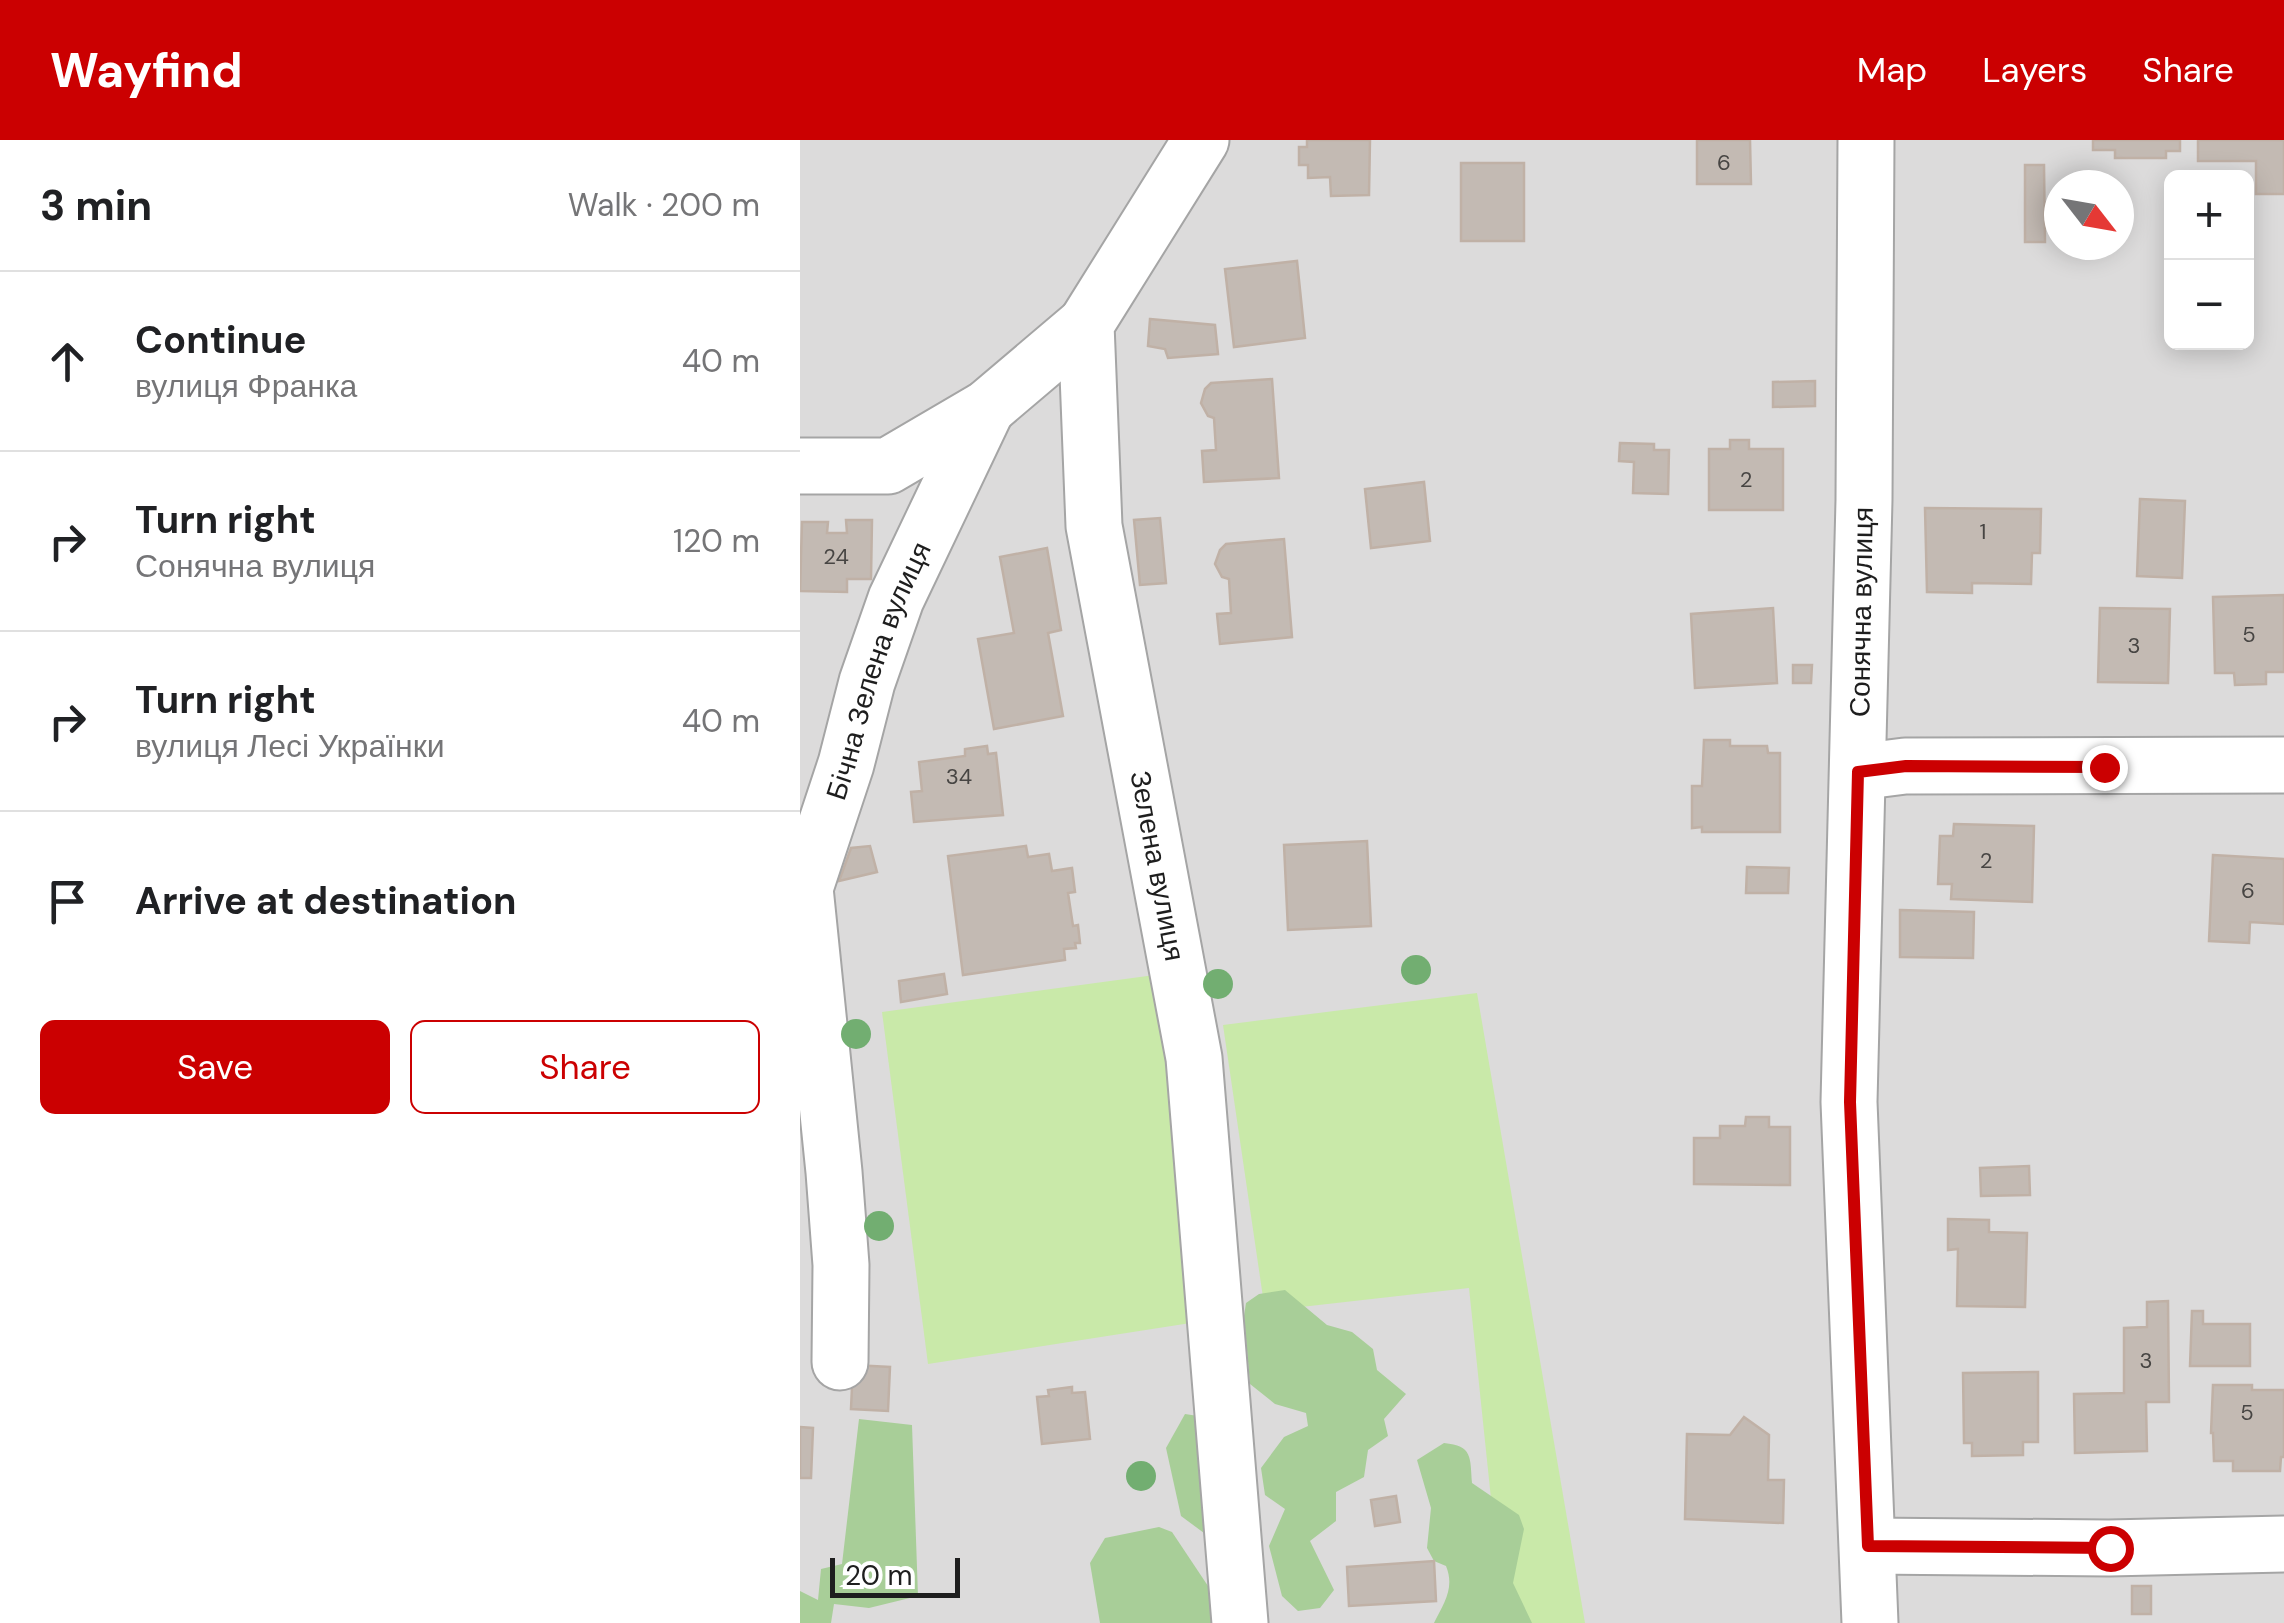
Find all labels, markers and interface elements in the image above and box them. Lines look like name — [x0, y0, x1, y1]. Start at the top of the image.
text: Wayfind — [50, 39, 243, 102]
text: Map — [1857, 47, 1927, 93]
text: Layers — [1982, 47, 2087, 93]
text: Share — [2142, 47, 2234, 93]
house number: 6 — [1717, 148, 1731, 177]
north arrow — [2044, 170, 2134, 260]
map controls — [2164, 170, 2254, 350]
button: + — [2164, 170, 2254, 260]
text: 3 min — [40, 178, 152, 233]
text: Walk · 200 m — [568, 184, 760, 226]
button: − — [2164, 260, 2254, 350]
text: Continue — [135, 315, 306, 365]
icon: ahead — [40, 334, 95, 389]
text: 40 m — [682, 340, 760, 382]
text: вулиця Франка — [135, 365, 357, 407]
house number: 2 — [1740, 465, 1752, 494]
text: Turn right — [135, 495, 316, 545]
street label: Сонячна вулиця — [1841, 507, 1882, 717]
icon: right — [40, 514, 95, 569]
house number: 1 — [1980, 517, 1986, 546]
text: 120 m — [673, 520, 760, 562]
street label: Бічна Зелена вулиця — [817, 536, 940, 805]
house number: 24 — [823, 542, 849, 571]
text: Сонячна вулиця — [135, 545, 375, 587]
house number: 5 — [2242, 620, 2256, 649]
house number: 3 — [2127, 631, 2141, 660]
text: Turn right — [135, 675, 316, 725]
icon: right — [40, 694, 95, 749]
text: 40 m — [682, 700, 760, 742]
text: вулиця Лесі Українки — [135, 725, 445, 767]
route end — [2082, 745, 2128, 791]
house number: 34 — [946, 762, 972, 791]
street label: Зелена вулиця — [1121, 768, 1193, 964]
house number: 2 — [1980, 846, 1992, 875]
icon: arrive — [40, 874, 95, 929]
text: Arrive at destination — [135, 876, 517, 926]
house number: 6 — [2241, 876, 2255, 905]
button: Save — [40, 1020, 390, 1114]
button: Share — [410, 1020, 760, 1114]
house number: 3 — [2139, 1346, 2153, 1375]
house number: 5 — [2240, 1398, 2254, 1427]
route start — [2088, 1526, 2134, 1572]
scale bar — [830, 1553, 960, 1598]
text: 20 m — [845, 1557, 912, 1594]

